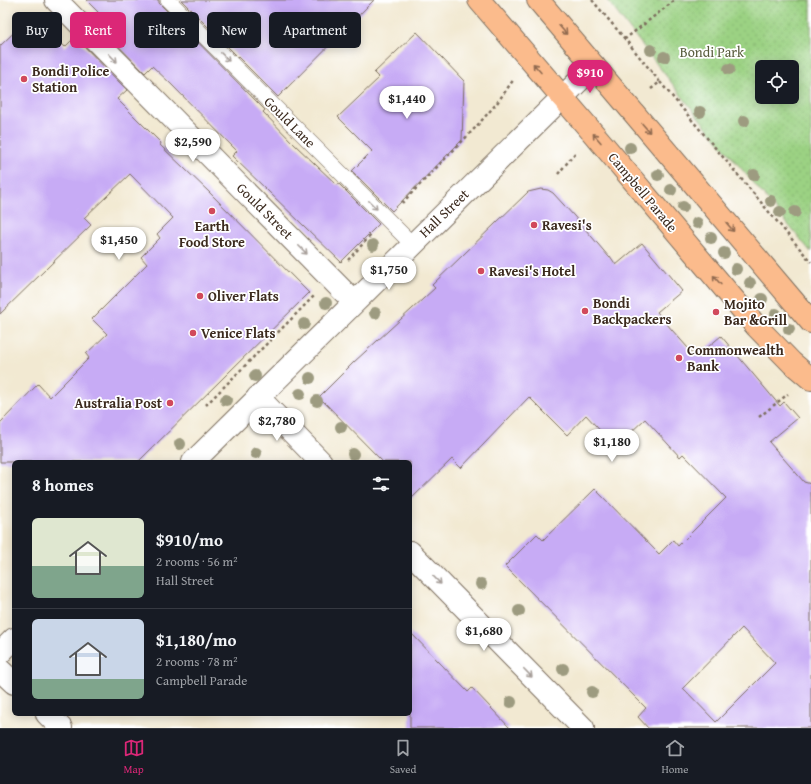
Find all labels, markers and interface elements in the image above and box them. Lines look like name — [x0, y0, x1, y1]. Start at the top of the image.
chip: Buy — [12, 12, 62, 48]
chip: Rent — [70, 12, 126, 48]
chip: Filters — [134, 12, 199, 48]
chip: New — [207, 12, 261, 48]
chip: Apartment — [269, 12, 361, 48]
one-way arrow — [558, 24, 567, 35]
park label: Bondi Park — [680, 42, 745, 62]
one-way arrow — [220, 52, 230, 62]
one-way arrow — [108, 53, 118, 63]
pin: $910 — [566, 60, 614, 94]
map controls — [755, 60, 799, 104]
button: locate — [755, 60, 799, 104]
place label: Bondi Police Station — [32, 61, 110, 97]
one-way arrow — [532, 62, 541, 73]
text: $910 — [577, 63, 603, 82]
marker: Bondi Police Station — [19, 74, 29, 84]
pin: $1,440 — [374, 86, 440, 120]
text: $1,440 — [388, 89, 426, 108]
street label: Gould Lane — [260, 92, 320, 152]
one-way arrow — [641, 123, 650, 133]
pin: $2,590 — [160, 129, 226, 163]
text: $2,590 — [174, 132, 212, 151]
one-way arrow — [592, 133, 602, 143]
street label: Campbell Parade — [604, 148, 683, 236]
street label: Gould Street — [232, 178, 298, 244]
street label: Hall Street — [415, 184, 473, 242]
one-way arrow — [368, 200, 378, 210]
marker: Earth Food Store — [207, 206, 217, 216]
place label: Ravesi's — [542, 215, 592, 235]
place label: Earth Food Store — [179, 216, 245, 252]
marker: Ravesi's — [529, 220, 539, 230]
one-way arrow — [726, 222, 735, 232]
pin: $1,450 — [86, 227, 152, 261]
text: $1,450 — [100, 230, 138, 249]
one-way arrow — [298, 245, 308, 255]
pin: $1,750 — [356, 257, 422, 291]
text: $1,750 — [370, 260, 408, 279]
place label: Ravesi's Hotel — [489, 261, 576, 281]
marker: Ravesi's Hotel — [476, 266, 486, 276]
one-way arrow — [713, 274, 722, 285]
place label: Oliver Flats — [208, 286, 279, 306]
marker: Oliver Flats — [195, 291, 205, 301]
place label: Bondi Backpackers — [593, 293, 671, 329]
place label: Mojito Bar &Grill — [724, 294, 788, 330]
marker: Bondi Backpackers — [580, 306, 590, 316]
marker: Mojito Bar &Grill — [711, 307, 721, 317]
place label: Venice Flats — [201, 323, 276, 343]
marker: Venice Flats — [188, 328, 198, 338]
place label: Commonwealth Bank — [687, 340, 785, 376]
marker: Commonwealth Bank — [674, 353, 684, 363]
place label: Australia Post — [74, 393, 163, 413]
marker: Australia Post — [165, 398, 175, 408]
pin: $2,780 — [244, 408, 310, 442]
text: $2,780 — [258, 411, 296, 430]
pin: $1,180 — [579, 429, 645, 463]
text: $1,180 — [593, 432, 631, 451]
text: 8 homes — [32, 472, 94, 497]
icon: filters — [370, 473, 392, 495]
text: $910/mo — [156, 527, 223, 552]
icon: home — [64, 534, 112, 582]
text: 2 rooms · 56 m² — [156, 552, 238, 571]
text: Hall Street — [156, 571, 214, 590]
one-way arrow — [432, 575, 442, 585]
pin: $1,680 — [451, 618, 517, 652]
text: $1,680 — [465, 621, 503, 640]
text: $1,180/mo — [156, 627, 237, 652]
icon: home — [64, 635, 112, 683]
text: 2 rooms · 78 m² — [156, 652, 238, 671]
one-way arrow — [524, 668, 533, 678]
text: Campbell Parade — [156, 671, 247, 690]
tab: Map — [123, 737, 145, 777]
tab: Saved — [390, 737, 416, 777]
tab: Home — [661, 737, 688, 777]

